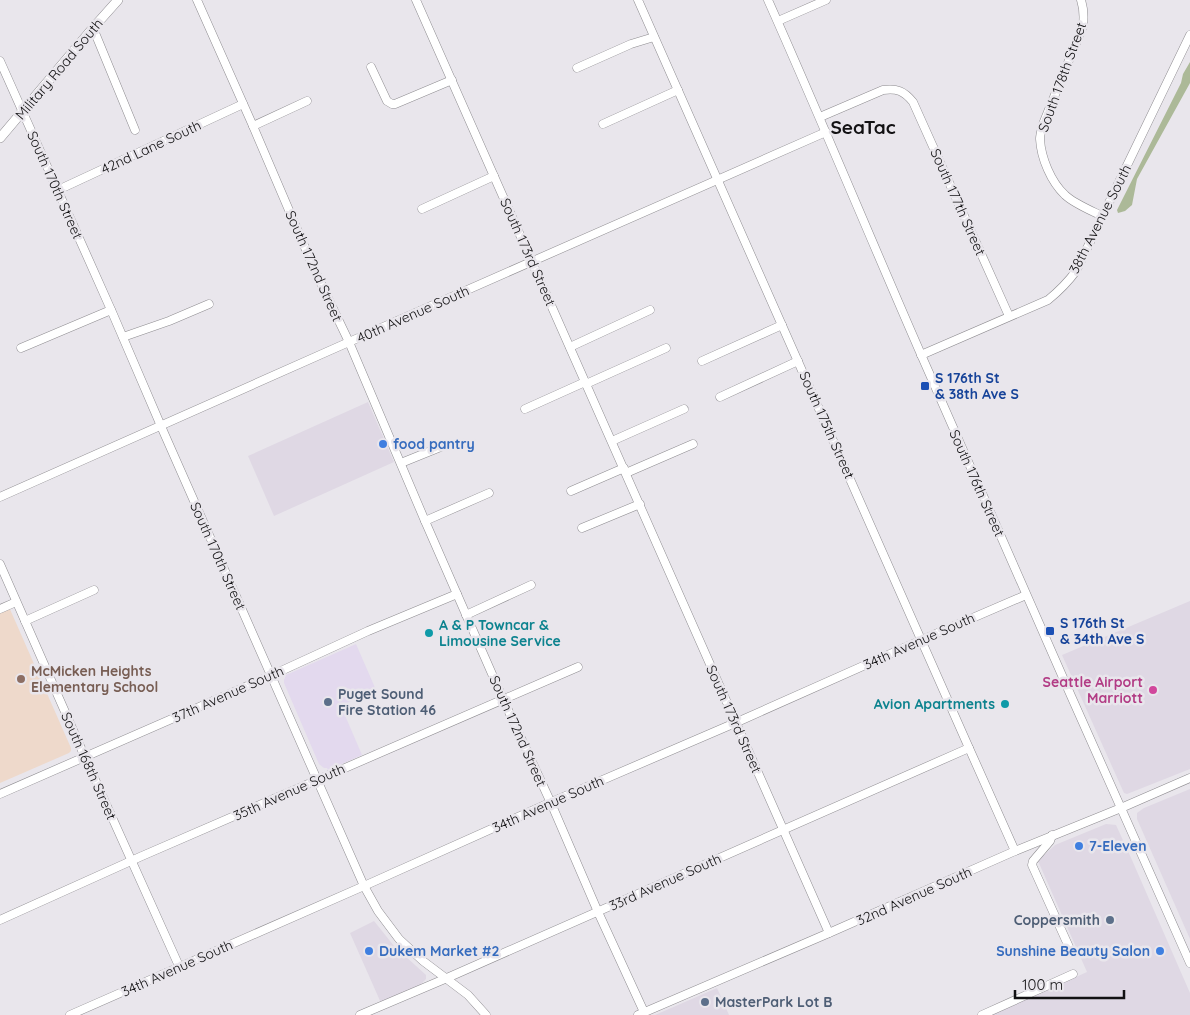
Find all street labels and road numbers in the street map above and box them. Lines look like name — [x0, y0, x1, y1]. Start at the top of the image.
street label: Military Road South — [11, 15, 107, 123]
street label: South 178th Street — [1034, 19, 1090, 134]
street label: 42nd Lane South — [98, 116, 204, 178]
street label: South 170th Street — [23, 128, 87, 242]
street label: South 177th Street — [926, 146, 990, 258]
street label: 38th Avenue South — [1065, 161, 1135, 277]
street label: South 173rd Street — [496, 195, 560, 309]
street label: South 172nd Street — [281, 208, 347, 325]
street label: 40th Avenue South — [354, 281, 472, 347]
street label: South 175th Street — [795, 369, 859, 482]
street label: South 176th Street — [945, 427, 1009, 539]
street label: South 170th Street — [186, 499, 250, 613]
street label: 34th Avenue South — [861, 608, 977, 674]
street label: 37th Avenue South — [170, 661, 286, 727]
street label: South 173rd Street — [702, 662, 766, 776]
street label: South 172nd Street — [485, 673, 551, 790]
street label: South 168th Street — [57, 709, 121, 823]
street label: 35th Avenue South — [230, 759, 348, 825]
street label: 34th Avenue South — [490, 771, 606, 837]
street label: 33rd Avenue South — [606, 849, 724, 915]
street label: 32nd Avenue South — [854, 863, 974, 929]
street label: 34th Avenue South — [119, 935, 235, 1001]

